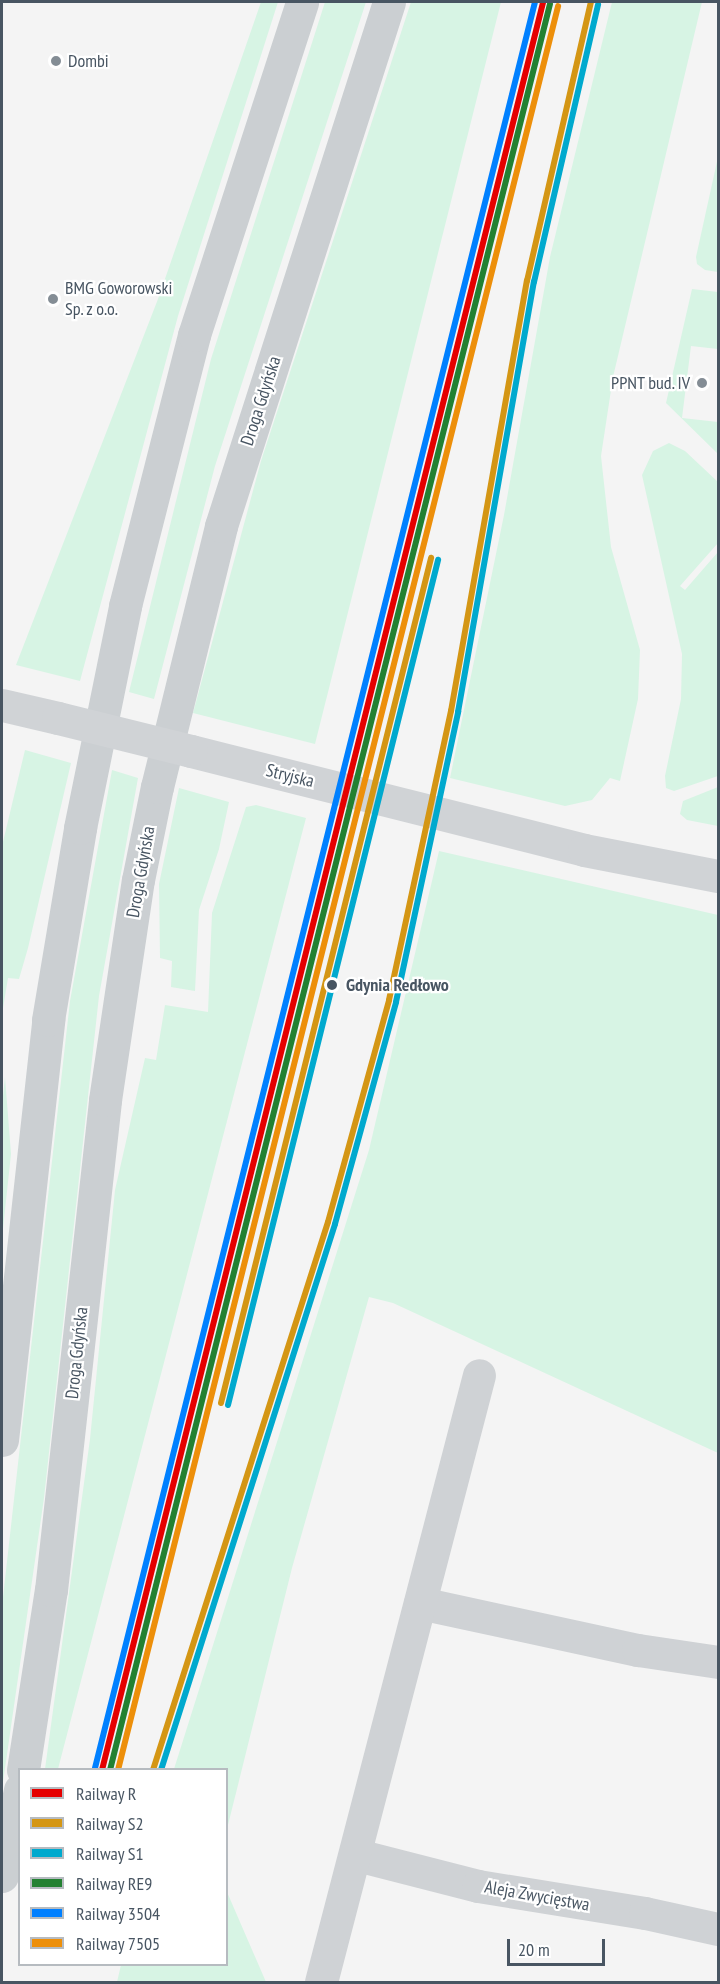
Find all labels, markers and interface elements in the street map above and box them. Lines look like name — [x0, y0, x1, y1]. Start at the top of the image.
place label: Dombi — [68, 50, 109, 72]
marker: Dombi — [49, 54, 63, 68]
place label: BMG Goworowski Sp. z o.o. — [65, 278, 172, 320]
marker: BMG Goworowski Sp. z o.o. — [46, 292, 60, 306]
street label: Droga Gdyńska — [236, 354, 286, 448]
place label: PPNT bud. IV — [609, 372, 690, 394]
marker: PPNT bud. IV — [695, 376, 709, 390]
street label: Stryjska — [264, 760, 316, 792]
street label: Droga Gdyńska — [122, 825, 160, 919]
place label: Gdynia Redłowo — [346, 974, 449, 996]
marker: Gdynia Redłowo — [323, 976, 341, 994]
street label: Droga Gdyńska — [61, 1306, 93, 1400]
legend — [18, 1768, 228, 1966]
text: Railway R — [76, 1782, 136, 1805]
text: Railway S2 — [76, 1812, 144, 1835]
text: Railway S1 — [76, 1842, 144, 1865]
text: Railway RE9 — [76, 1872, 152, 1895]
street label: Aleja Zwycięstwa — [483, 1876, 591, 1916]
text: Railway 3504 — [76, 1902, 160, 1925]
scale bar — [510, 1927, 608, 1965]
text: Railway 7505 — [76, 1932, 160, 1955]
text: 20 m — [518, 1938, 550, 1961]

